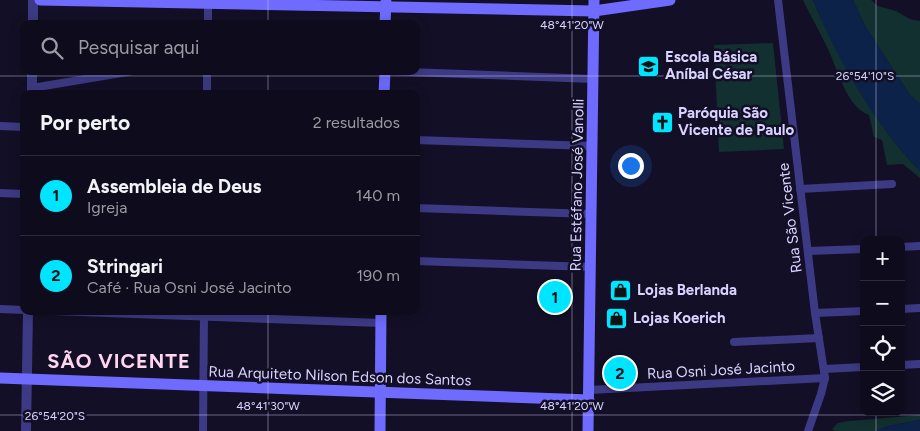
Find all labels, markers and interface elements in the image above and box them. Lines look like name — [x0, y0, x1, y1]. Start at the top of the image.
text: 48°41'20"W — [540, 18, 604, 32]
search box — [20, 20, 420, 75]
icon: search — [38, 34, 66, 62]
text: Pesquisar aqui — [78, 36, 199, 59]
place label: Escola Básica Aníbal César — [665, 48, 757, 83]
school or university icon: Escola Básica Aníbal César — [637, 54, 661, 78]
text: 26°54'10"S — [836, 69, 894, 83]
street label: Rua Estéfano José Vanolli — [566, 99, 588, 271]
place label: Paróquia São Vicente de Paulo — [678, 104, 794, 139]
text: Por perto — [40, 110, 130, 135]
church icon: Paróquia São Vicente de Paulo — [650, 110, 674, 134]
text: 2 resultados — [313, 113, 400, 132]
your location — [618, 153, 644, 179]
street label: Rua São Vicente — [774, 162, 806, 274]
text: Assembleia de Deus — [87, 175, 261, 198]
text: 1 — [53, 186, 59, 205]
text: 140 m — [356, 186, 400, 205]
text: Igreja — [87, 198, 127, 217]
map controls — [860, 236, 905, 416]
button: + — [860, 236, 905, 281]
text: Stringari — [87, 255, 163, 278]
text: 2 — [51, 266, 61, 285]
text: 190 m — [357, 266, 400, 285]
text: Café · Rua Osni José Jacinto — [87, 278, 291, 297]
pin: 1 — [539, 278, 571, 316]
shop icon: Lojas Berlanda — [609, 278, 633, 302]
place label: Lojas Berlanda — [637, 281, 737, 299]
button: − — [860, 281, 905, 326]
shop icon: Lojas Koerich — [605, 306, 629, 330]
place label: Lojas Koerich — [633, 309, 726, 327]
button: locate — [860, 326, 905, 371]
district label: SÃO VICENTE — [47, 349, 191, 373]
pin: 2 — [604, 354, 636, 392]
street label: Rua Osni José Jacinto — [646, 357, 796, 383]
street label: Rua Arquiteto Nilson Edson dos Santos — [208, 362, 472, 390]
button: layers — [860, 371, 905, 416]
text: 48°41'30"W — [236, 399, 300, 413]
text: 48°41'20"W — [540, 399, 604, 413]
text: 26°54'20"S — [25, 409, 85, 423]

